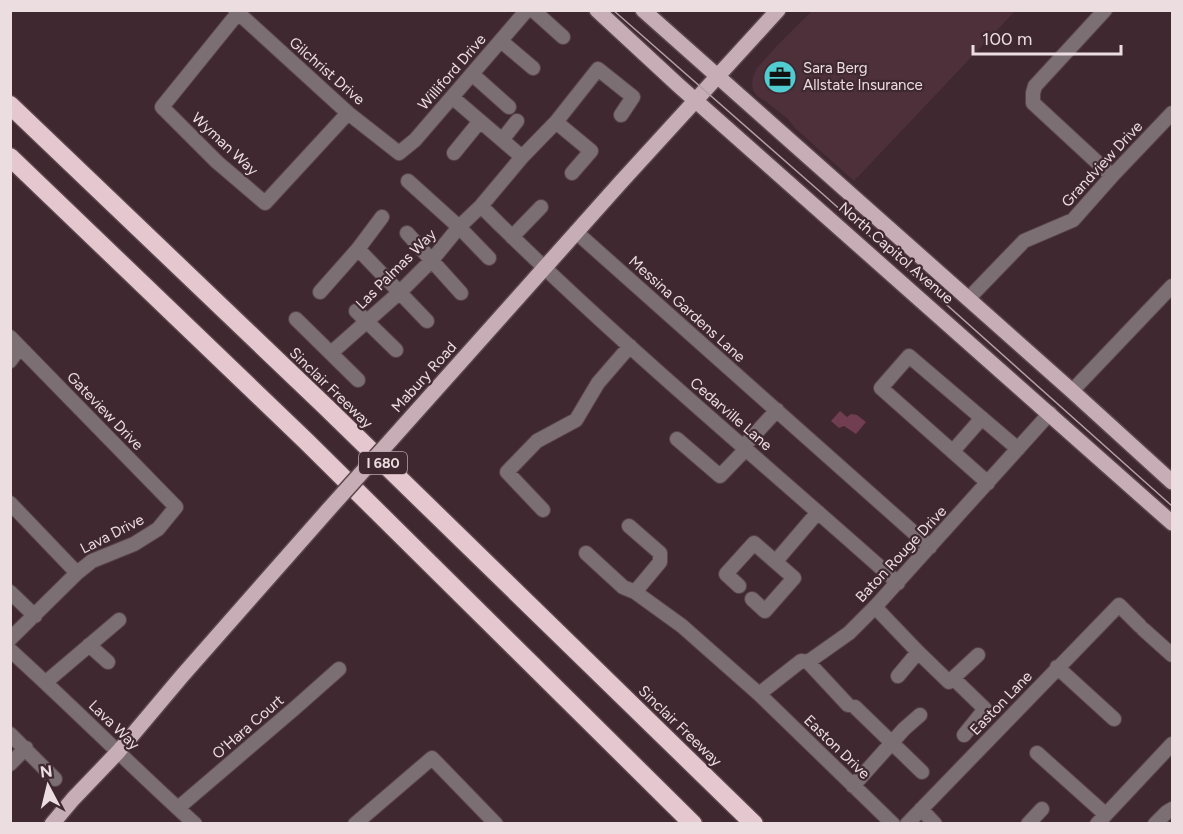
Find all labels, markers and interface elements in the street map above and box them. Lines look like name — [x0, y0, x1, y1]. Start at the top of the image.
scale bar — [973, 18, 1122, 56]
text: 100 m — [982, 28, 1032, 50]
street label: Williford Drive — [414, 30, 490, 114]
street label: Gilchrist Drive — [286, 33, 368, 109]
office icon: Sara Berg Allstate Insurance — [762, 59, 798, 95]
place label: Sara Berg Allstate Insurance — [803, 59, 923, 94]
street label: Wyman Way — [188, 109, 262, 179]
street label: Grandview Drive — [1058, 117, 1146, 211]
street label: North Capitol Avenue — [835, 198, 957, 308]
street label: Las Palmas Way — [352, 225, 440, 313]
street label: Messina Gardens Lane — [625, 252, 749, 366]
street label: Mabury Road — [388, 338, 460, 416]
street label: Sinclair Freeway — [286, 344, 376, 432]
street label: Gateview Drive — [63, 368, 147, 454]
street label: Cedarville Lane — [686, 374, 776, 454]
road number: I 680 — [359, 452, 407, 474]
street label: Baton Rouge Drive — [852, 502, 950, 606]
street label: Lava Drive — [77, 510, 147, 558]
street label: Easton Lane — [966, 667, 1036, 739]
street label: Sinclair Freeway — [635, 682, 725, 770]
street label: O'Hara Court — [209, 691, 288, 763]
street label: Lava Way — [85, 696, 143, 754]
street label: Easton Drive — [800, 711, 874, 783]
north arrow — [18, 756, 78, 816]
text: N — [39, 761, 54, 782]

